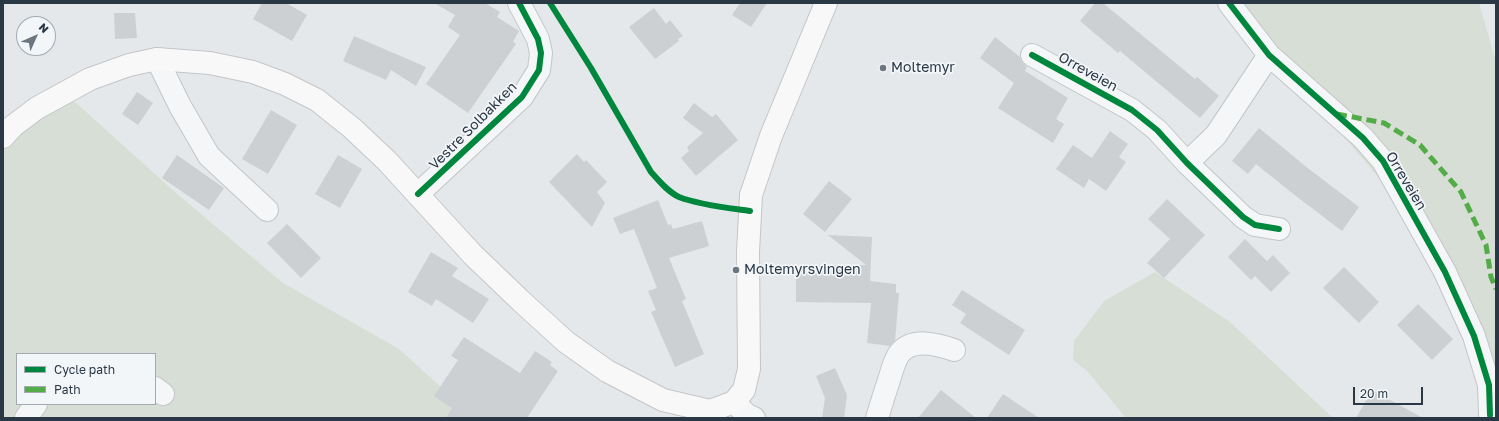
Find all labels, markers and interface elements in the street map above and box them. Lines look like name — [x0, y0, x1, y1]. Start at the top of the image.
north arrow — [16, 16, 56, 56]
text: N — [37, 20, 52, 35]
street label: Orreveien — [1055, 49, 1121, 95]
place label: Moltemyr — [891, 60, 955, 76]
marker: Moltemyr — [878, 63, 888, 73]
street label: Vestre Solbakken — [426, 79, 520, 173]
street label: Orreveien — [1382, 149, 1430, 213]
place label: Moltemyrsvingen — [744, 262, 861, 278]
marker: Moltemyrsvingen — [731, 265, 741, 275]
legend — [16, 353, 156, 405]
text: Cycle path — [54, 362, 115, 377]
scale bar — [1355, 379, 1425, 405]
text: Path — [54, 382, 81, 397]
text: 20 m — [1360, 386, 1388, 401]

